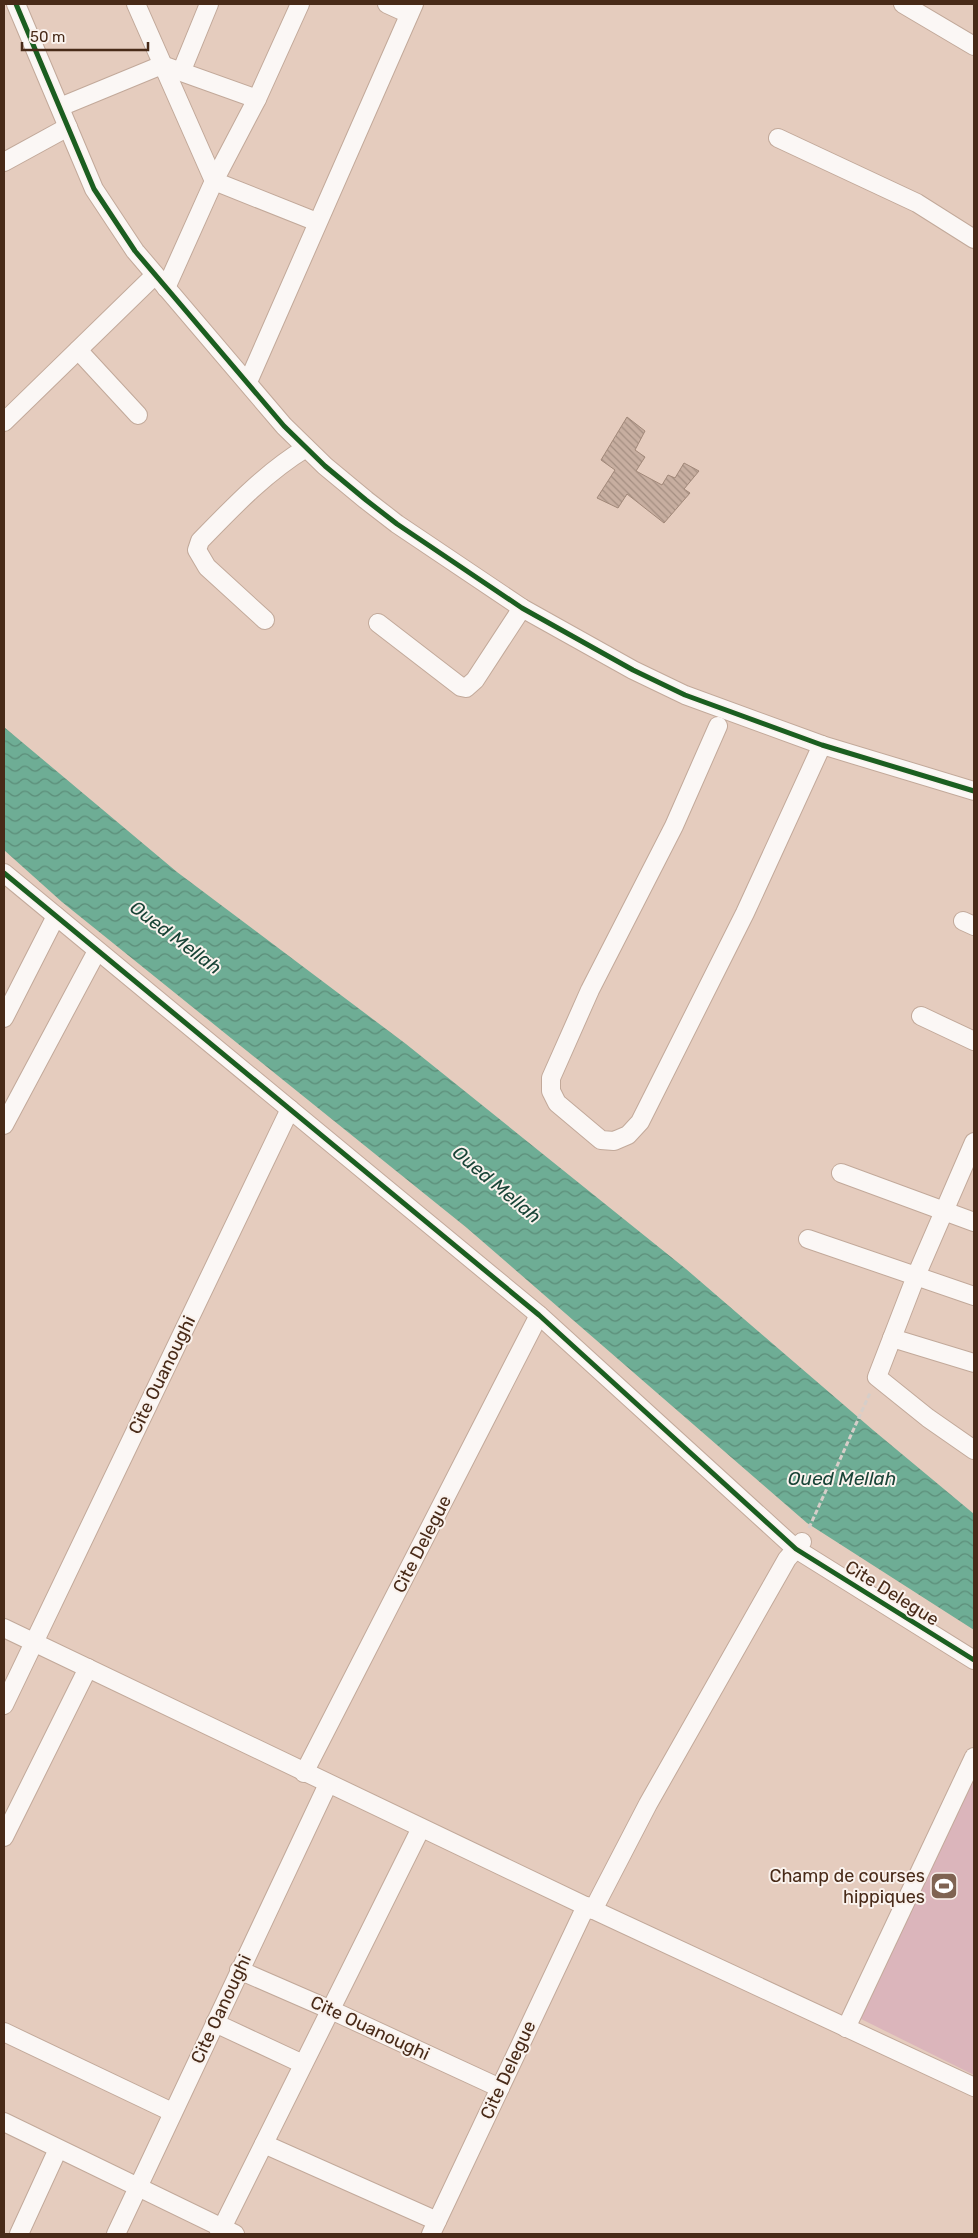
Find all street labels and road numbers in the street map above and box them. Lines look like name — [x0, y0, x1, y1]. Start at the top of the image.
street label: Cite Ouanoughi — [124, 1312, 200, 1438]
street label: Cite Delegue — [388, 1492, 456, 1596]
street label: Cite Delegue — [841, 1555, 943, 1631]
street label: Cite Oanoughi — [186, 1951, 256, 2067]
street label: Cite Ouanoughi — [307, 1991, 433, 2065]
street label: Cite Delegue — [476, 2017, 540, 2123]

